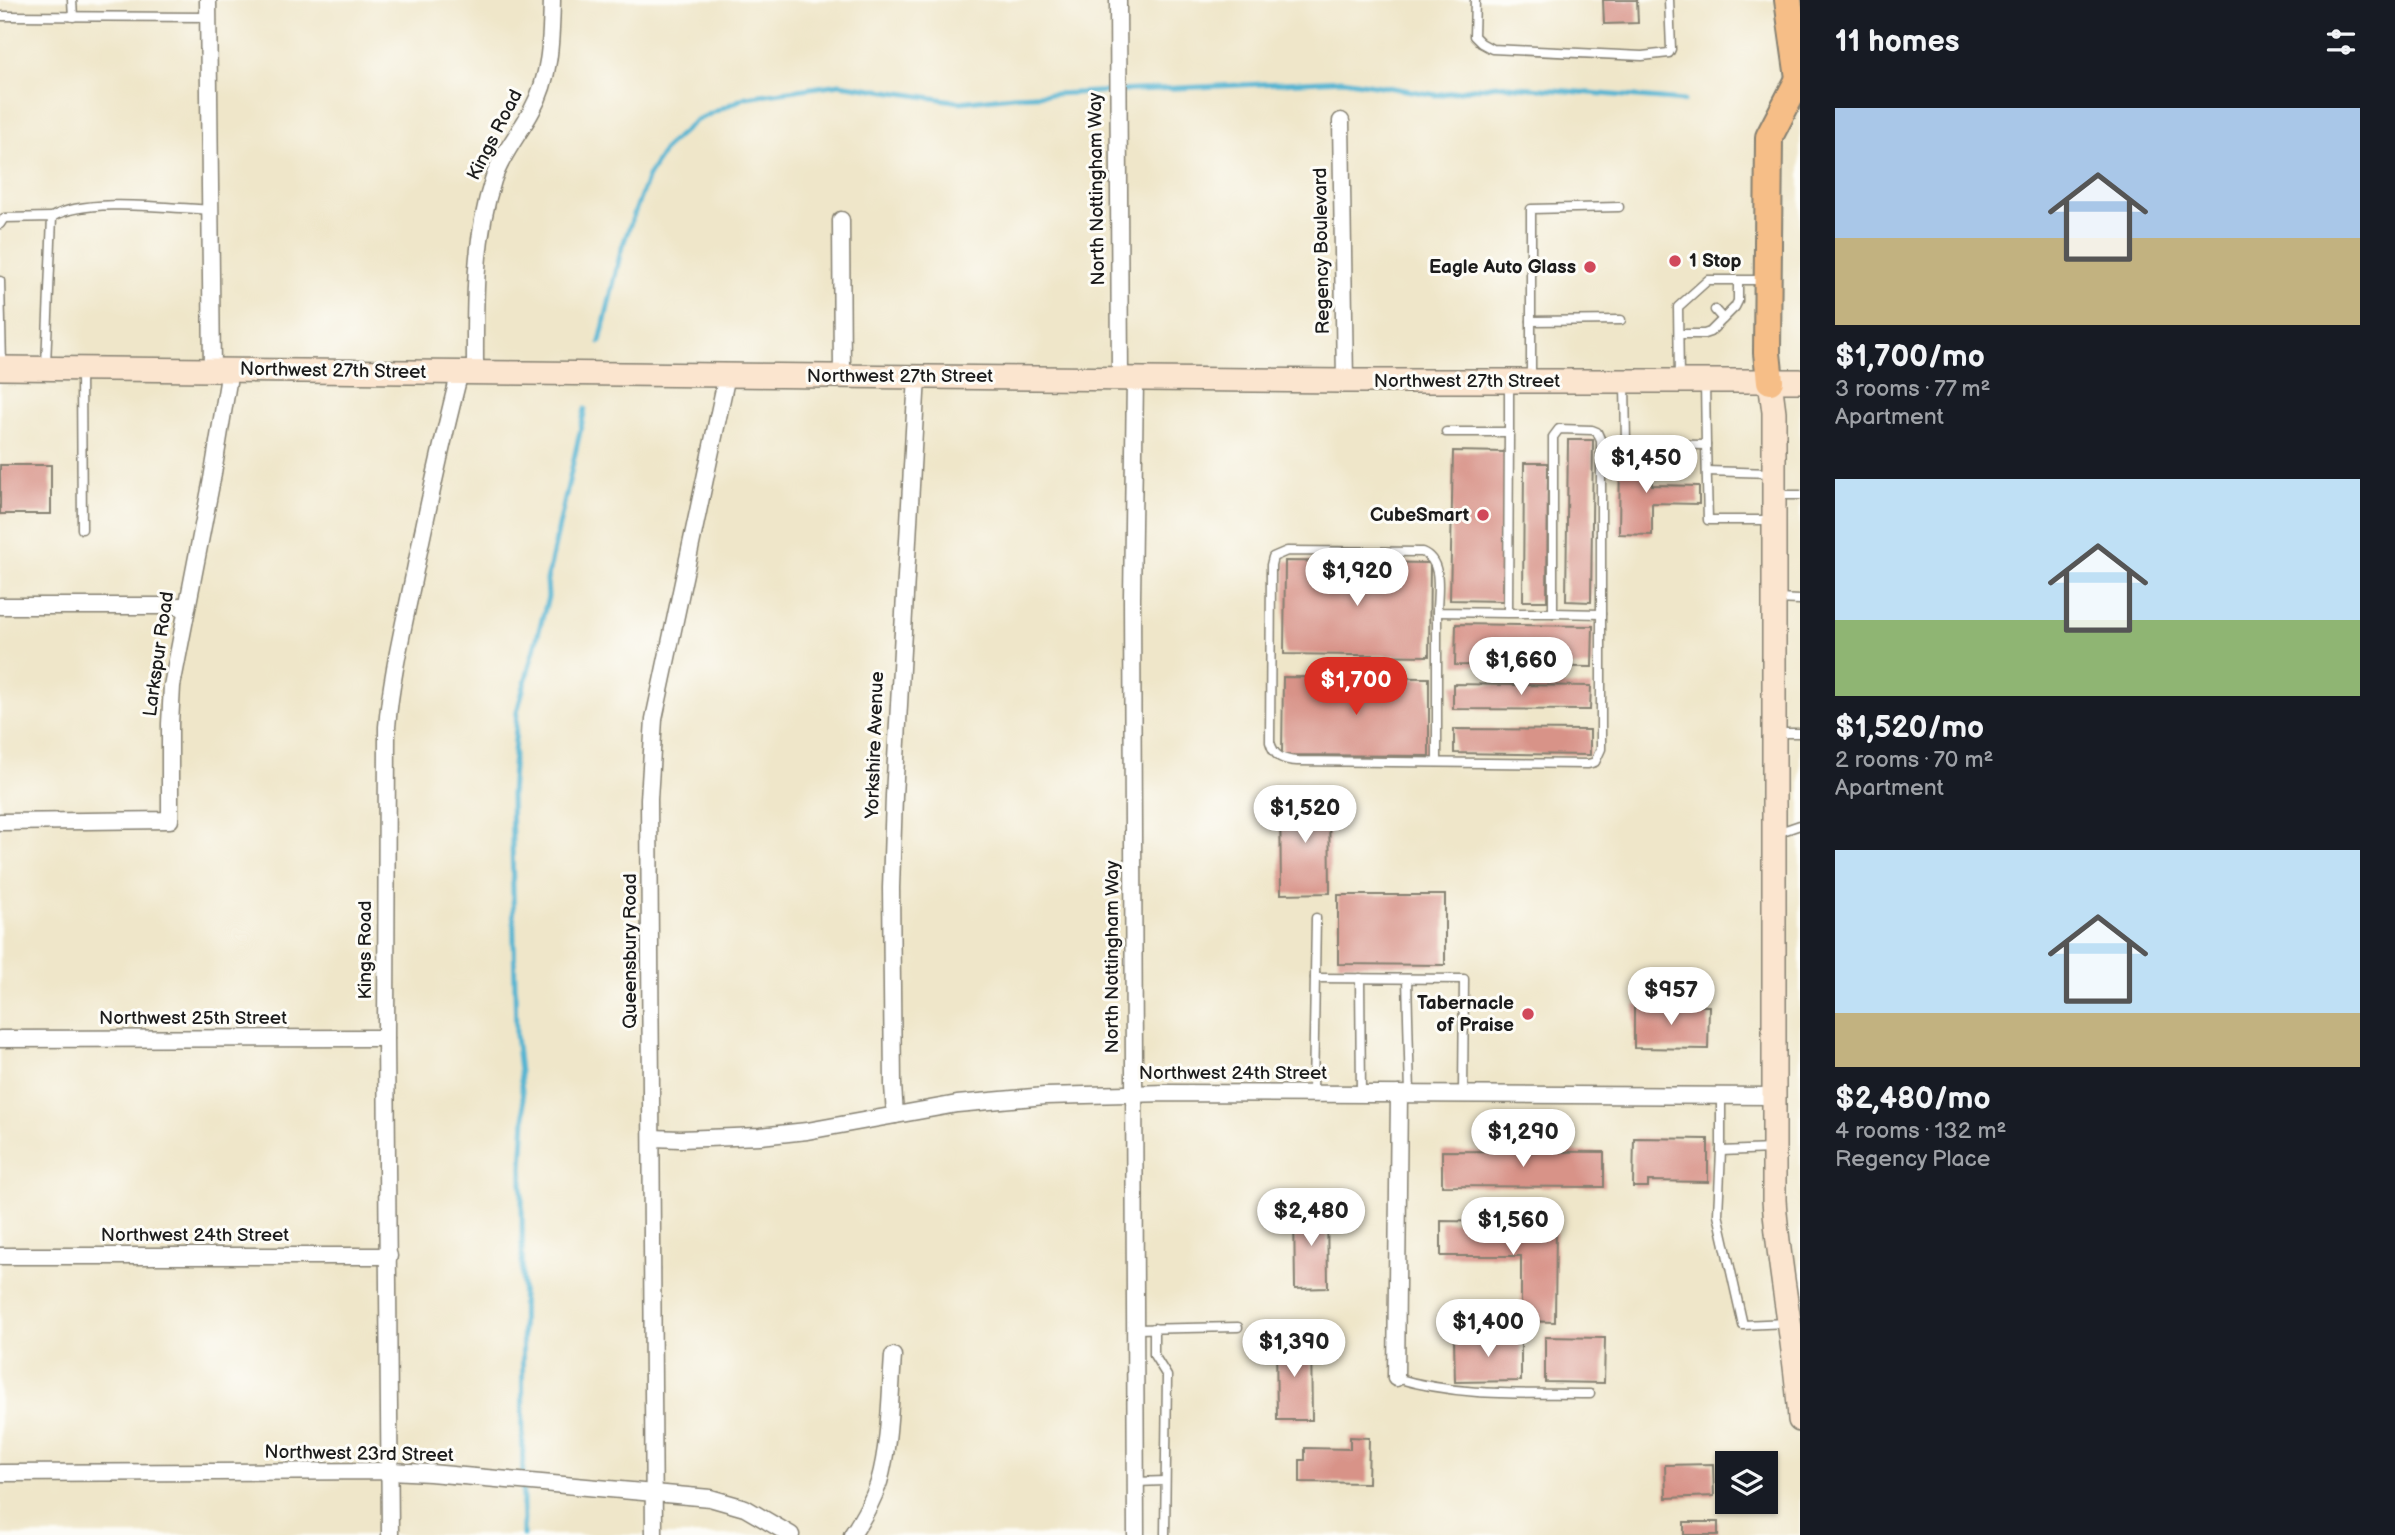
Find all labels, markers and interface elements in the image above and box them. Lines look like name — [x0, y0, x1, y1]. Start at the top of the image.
icon: filters — [2322, 23, 2360, 61]
text: 11 homes — [1835, 24, 1959, 60]
street label: Kings Road — [462, 86, 528, 184]
street label: North Nottingham Way — [1084, 92, 1110, 286]
icon: home — [2035, 154, 2161, 280]
street label: Regency Boulevard — [1309, 167, 1335, 335]
place label: 1 Stop — [1689, 250, 1742, 273]
marker: 1 Stop — [1667, 253, 1683, 269]
place label: Eagle Auto Glass — [1429, 256, 1576, 279]
marker: Eagle Auto Glass — [1582, 259, 1598, 275]
text: $1,700/mo — [1835, 339, 1985, 375]
street label: Northwest 27th Street — [240, 358, 427, 384]
street label: Northwest 27th Street — [807, 365, 993, 388]
street label: Northwest 27th Street — [1374, 370, 1560, 393]
text: 3 rooms · 77 m² — [1835, 375, 1991, 403]
text: Apartment — [1835, 403, 1944, 431]
pin: $1,450 — [1589, 435, 1703, 495]
text: $1,450 — [1610, 444, 1682, 472]
place label: CubeSmart — [1370, 504, 1470, 527]
marker: CubeSmart — [1475, 507, 1491, 523]
icon: home — [2035, 525, 2161, 651]
pin: $1,920 — [1300, 548, 1414, 608]
text: $1,920 — [1321, 557, 1393, 585]
street label: Larkspur Road — [139, 590, 179, 718]
pin: $1,660 — [1464, 638, 1578, 697]
text: $1,660 — [1485, 646, 1557, 674]
pin: $1,700 — [1299, 658, 1413, 717]
text: $1,700 — [1320, 666, 1392, 694]
street label: Yorkshire Avenue — [861, 671, 889, 820]
text: $1,520/mo — [1835, 710, 1984, 746]
text: 2 rooms · 70 m² — [1835, 746, 1994, 774]
text: Apartment — [1835, 774, 1944, 802]
pin: $1,520 — [1248, 786, 1362, 845]
text: $1,520 — [1270, 794, 1340, 822]
street label: North Nottingham Way — [1101, 860, 1124, 1054]
street label: Queensbury Road — [619, 873, 642, 1029]
icon: home — [2035, 896, 2161, 1022]
street label: Kings Road — [354, 901, 377, 999]
pin: $957 — [1630, 968, 1712, 1027]
text: $957 — [1644, 976, 1698, 1004]
place label: Tabernacle of Praise — [1417, 992, 1514, 1037]
marker: Tabernacle of Praise — [1520, 1006, 1536, 1022]
street label: Northwest 25th Street — [99, 1007, 287, 1030]
street label: Northwest 24th Street — [1139, 1062, 1327, 1085]
text: $2,480/mo — [1835, 1081, 1991, 1117]
pin: $1,290 — [1466, 1110, 1580, 1169]
text: 4 rooms · 132 m² — [1835, 1117, 2006, 1145]
text: $1,290 — [1487, 1118, 1559, 1146]
text: Regency Place — [1835, 1145, 1990, 1173]
pin: $2,480 — [1254, 1188, 1368, 1248]
text: $2,480 — [1273, 1197, 1349, 1225]
pin: $1,560 — [1456, 1198, 1570, 1257]
text: $1,560 — [1477, 1206, 1549, 1234]
street label: Northwest 24th Street — [101, 1224, 289, 1247]
pin: $1,400 — [1431, 1300, 1545, 1359]
text: $1,400 — [1452, 1308, 1524, 1336]
pin: $1,390 — [1237, 1320, 1351, 1379]
text: $1,390 — [1258, 1328, 1330, 1356]
street label: Northwest 23rd Street — [264, 1441, 454, 1467]
map controls — [1715, 1451, 1778, 1514]
button: layers — [1715, 1451, 1778, 1514]

